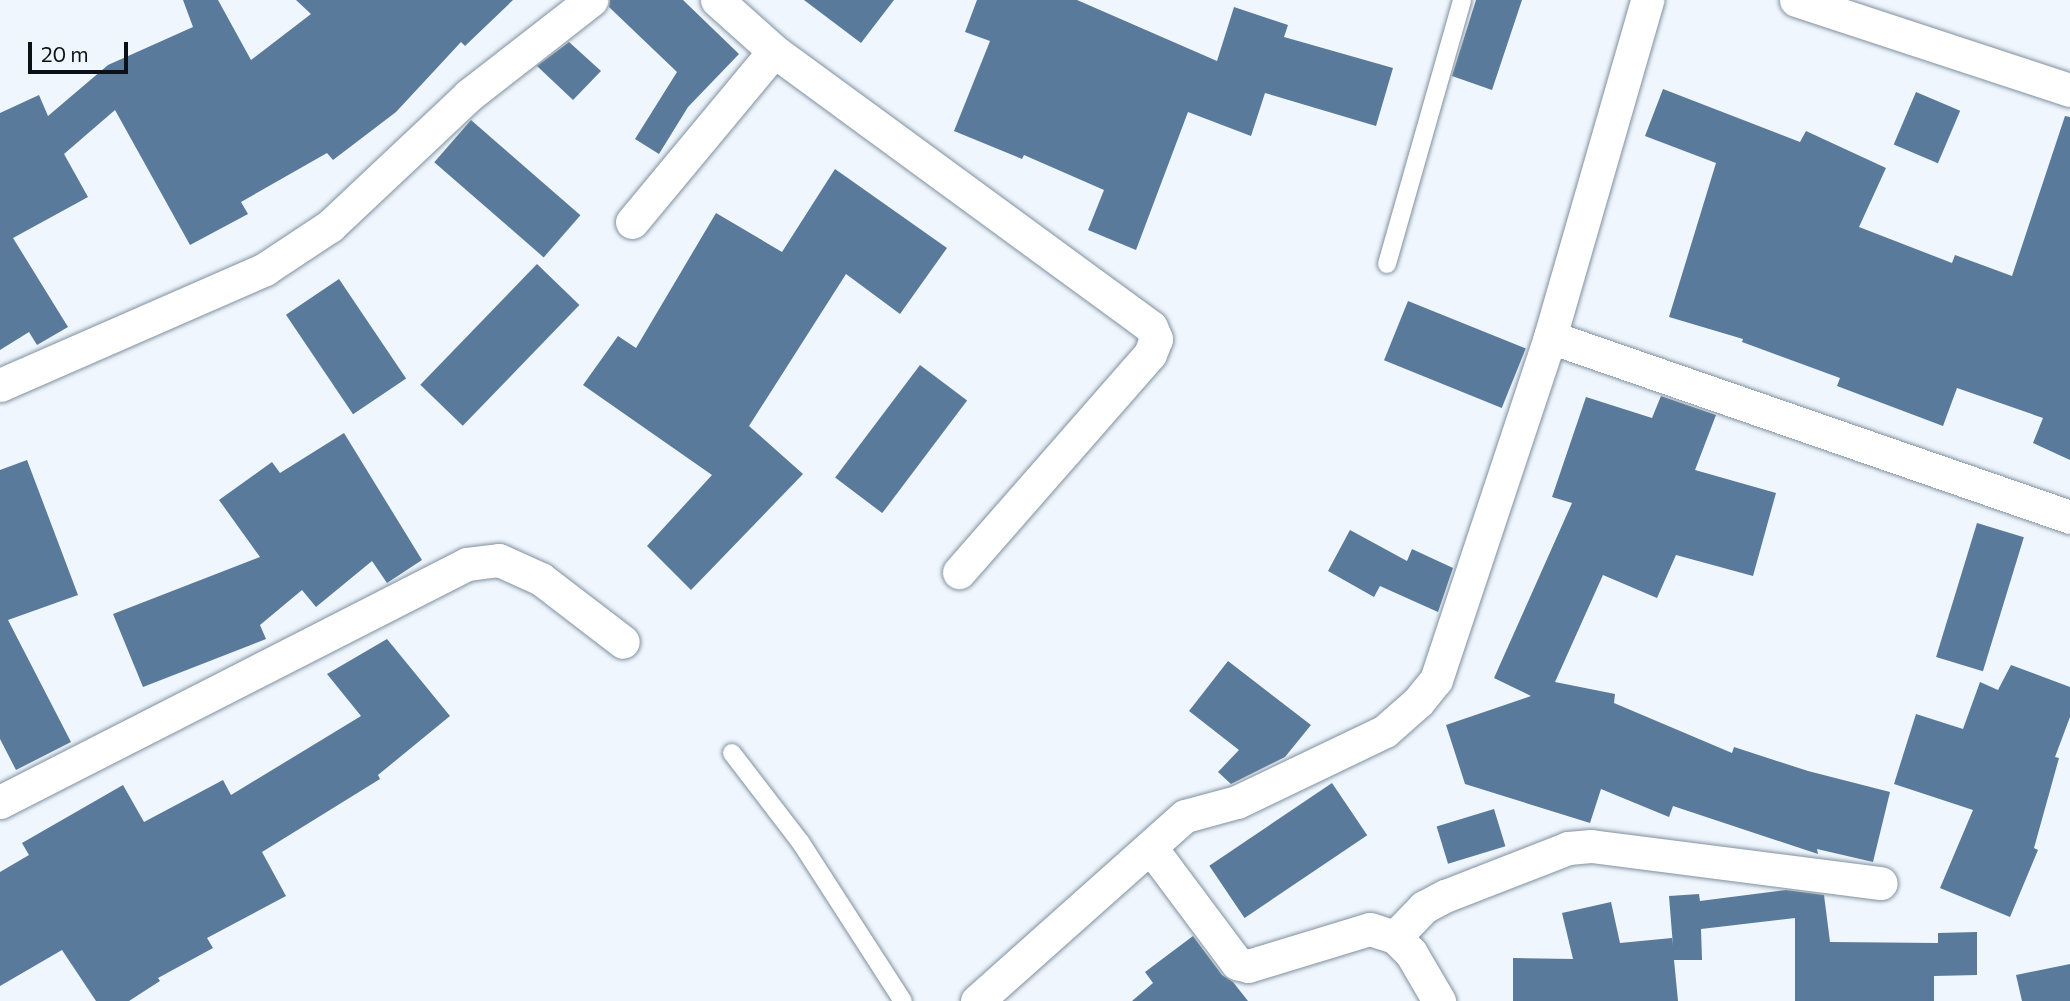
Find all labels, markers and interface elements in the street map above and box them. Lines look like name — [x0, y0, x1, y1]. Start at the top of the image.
scale bar — [32, 28, 131, 72]
text: 20 m — [41, 41, 89, 66]

